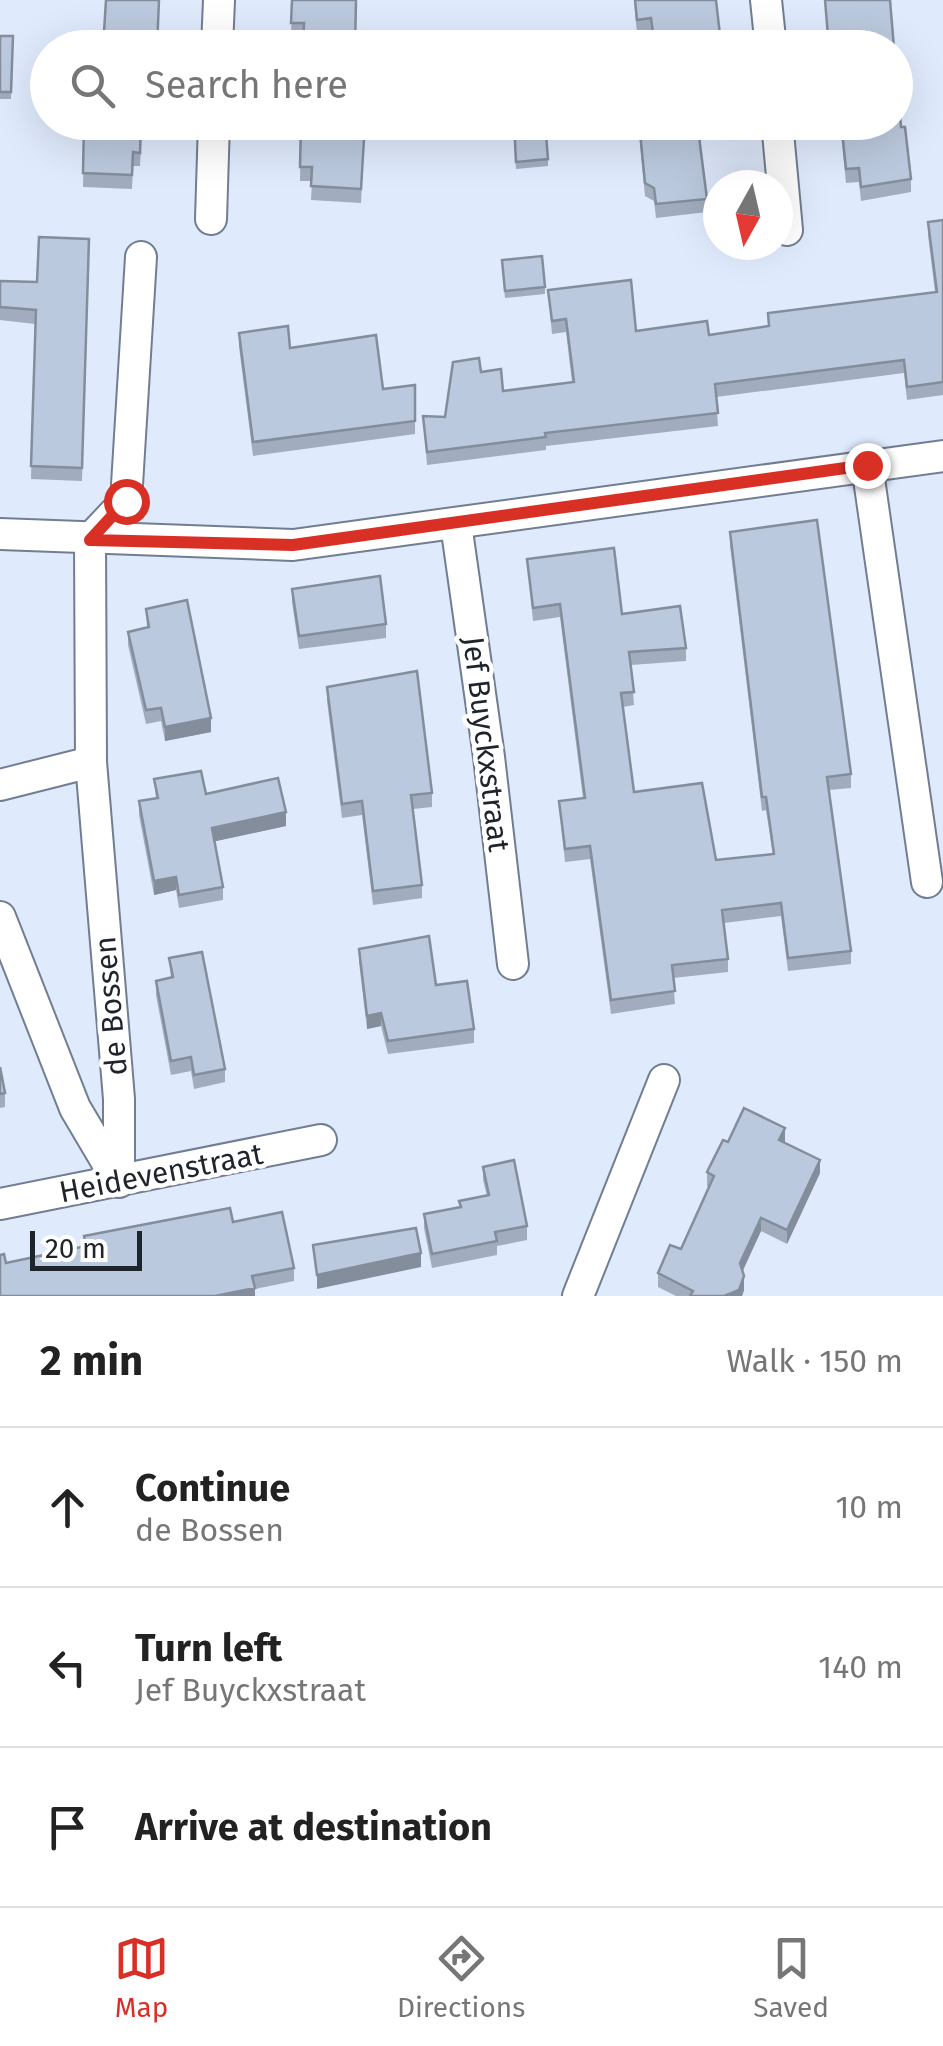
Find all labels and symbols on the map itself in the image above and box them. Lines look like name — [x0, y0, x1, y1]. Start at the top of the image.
north arrow — [703, 170, 793, 260]
route end — [845, 443, 891, 489]
route start — [104, 479, 150, 525]
street label: Jef Buyckxstraat — [455, 634, 517, 854]
street label: de Bossen — [87, 935, 135, 1077]
street label: Heidevenstraat — [56, 1136, 266, 1210]
scale bar — [30, 1226, 142, 1270]

